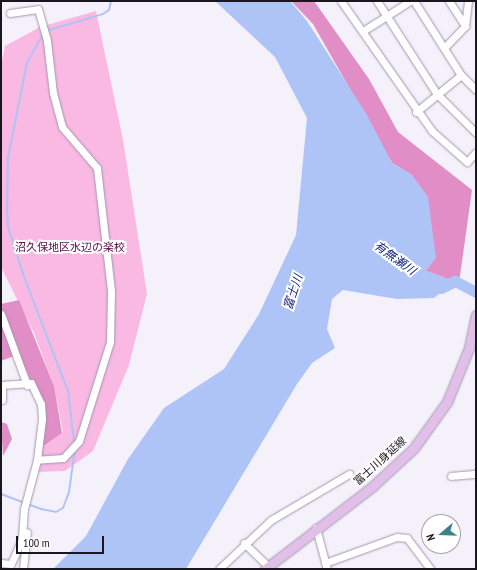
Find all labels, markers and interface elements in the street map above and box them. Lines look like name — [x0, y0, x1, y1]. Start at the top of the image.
water label: 有無瀬川 — [371, 238, 419, 278]
park label: 沼久保地区水辺の楽校 — [15, 240, 125, 254]
water label: 富士川 — [281, 273, 305, 311]
street label: 富士川身延線 — [351, 434, 409, 488]
north arrow — [421, 514, 461, 554]
scale bar — [18, 528, 106, 554]
text: N — [423, 532, 438, 543]
text: 100 m — [23, 535, 50, 550]

